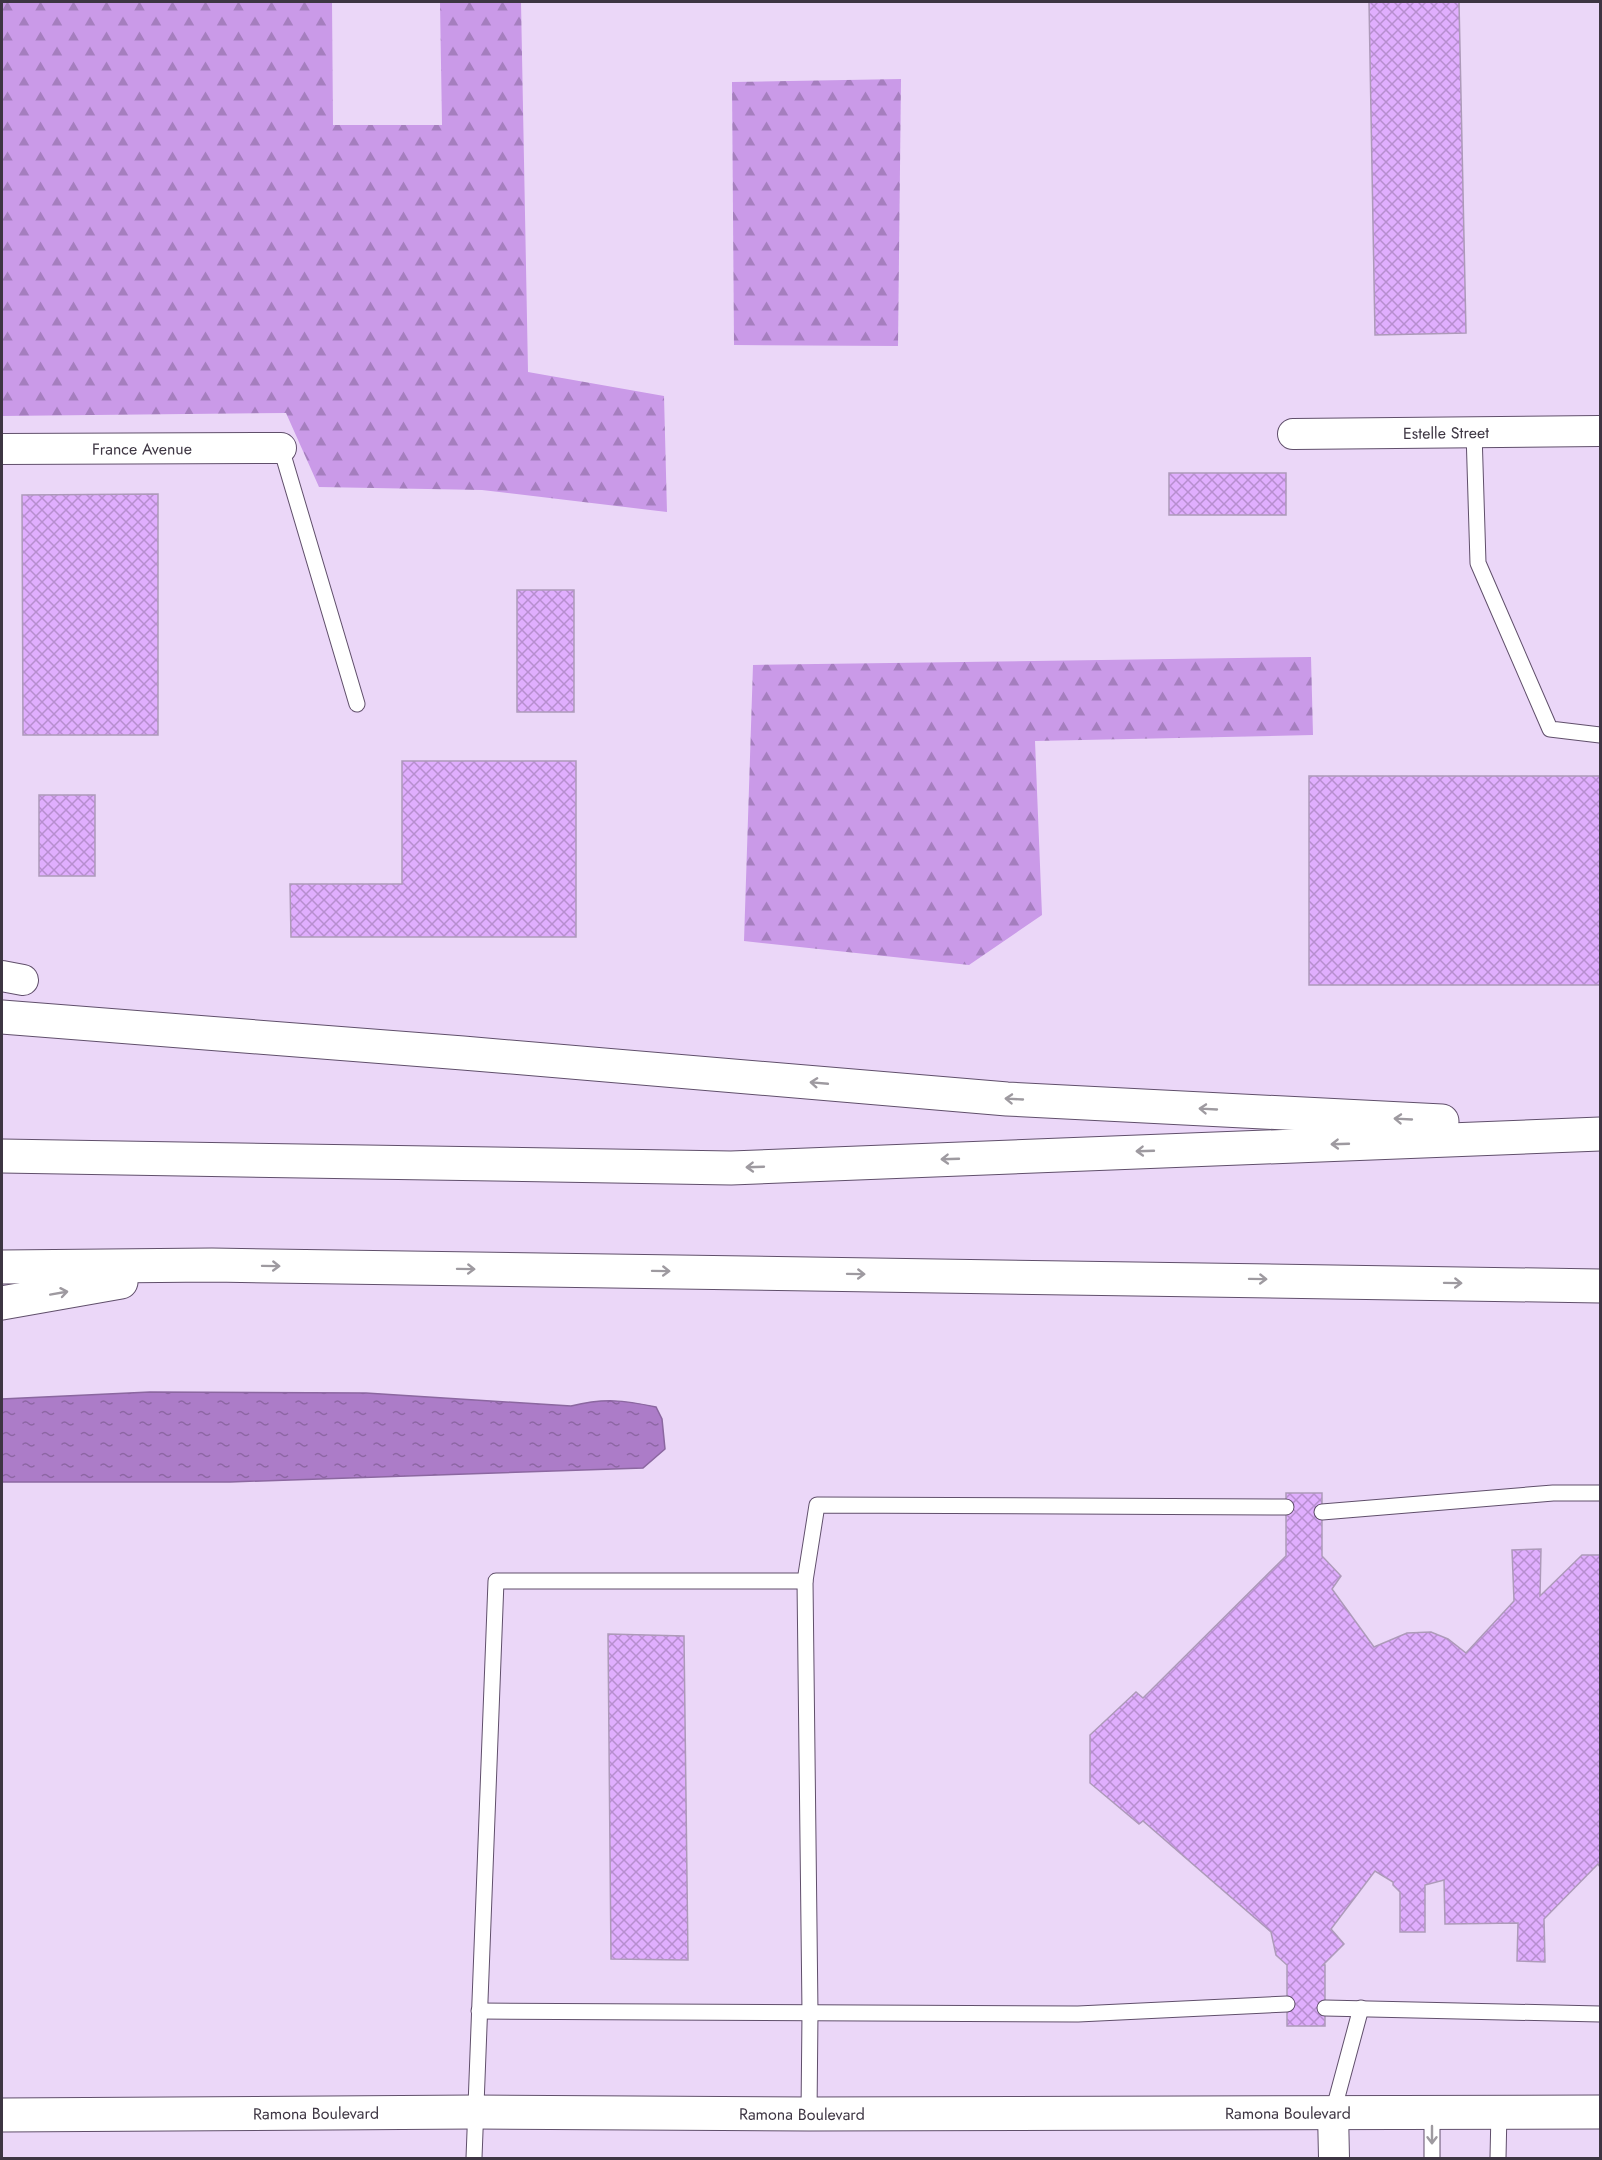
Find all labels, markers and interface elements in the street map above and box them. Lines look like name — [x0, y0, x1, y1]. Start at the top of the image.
street label: Estelle Street — [1403, 421, 1489, 444]
street label: France Avenue — [92, 437, 192, 460]
one-way arrow — [810, 1077, 830, 1088]
one-way arrow — [1004, 1094, 1024, 1105]
one-way arrow — [1199, 1103, 1219, 1114]
one-way arrow — [1394, 1113, 1414, 1124]
one-way arrow — [1330, 1138, 1350, 1149]
one-way arrow — [1135, 1146, 1155, 1157]
one-way arrow — [940, 1154, 960, 1165]
one-way arrow — [746, 1162, 766, 1173]
one-way arrow — [260, 1260, 280, 1272]
one-way arrow — [455, 1263, 475, 1275]
one-way arrow — [650, 1265, 670, 1277]
one-way arrow — [845, 1268, 865, 1280]
one-way arrow — [1247, 1274, 1267, 1285]
one-way arrow — [1442, 1277, 1462, 1289]
one-way arrow — [49, 1287, 68, 1298]
street label: Ramona Boulevard — [253, 2101, 379, 2125]
street label: Ramona Boulevard — [1225, 2101, 1351, 2124]
street label: Ramona Boulevard — [739, 2102, 865, 2126]
one-way arrow — [1426, 2124, 1438, 2144]

